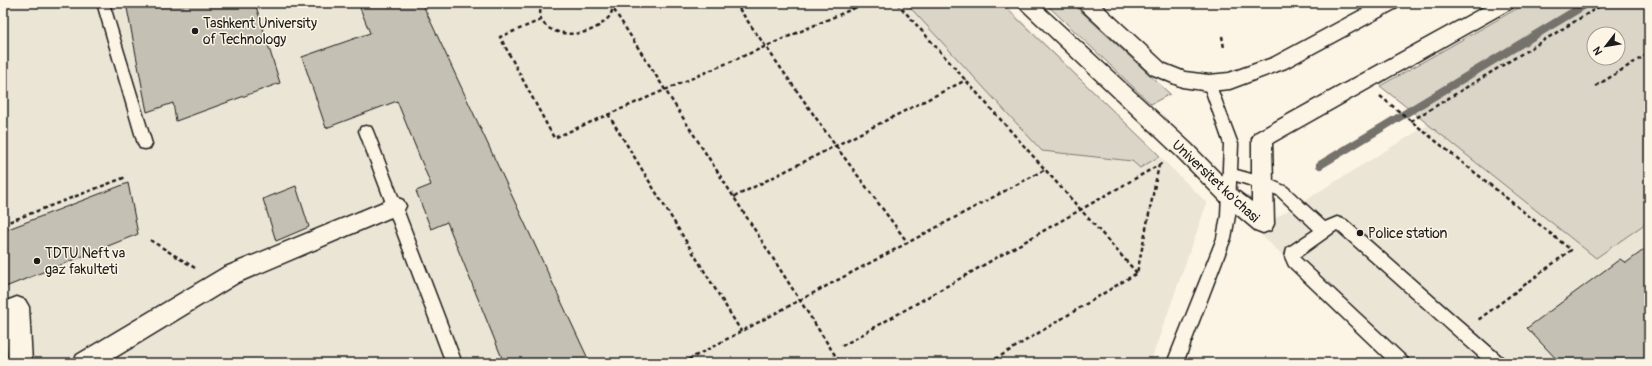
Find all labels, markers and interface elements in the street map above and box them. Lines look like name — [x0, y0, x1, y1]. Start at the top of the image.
place label: Tashkent University of Technology — [203, 15, 317, 48]
marker: Tashkent University of Technology — [190, 26, 200, 36]
north arrow — [1586, 26, 1626, 66]
text: N — [1590, 44, 1605, 57]
street label: Universitet ko'chasi — [1168, 136, 1263, 227]
place label: Police station — [1368, 225, 1448, 242]
marker: Police station — [1355, 228, 1365, 238]
place label: TDTU Neft va gaz fakulteti — [45, 245, 125, 278]
marker: TDTU Neft va gaz fakulteti — [32, 256, 42, 266]

